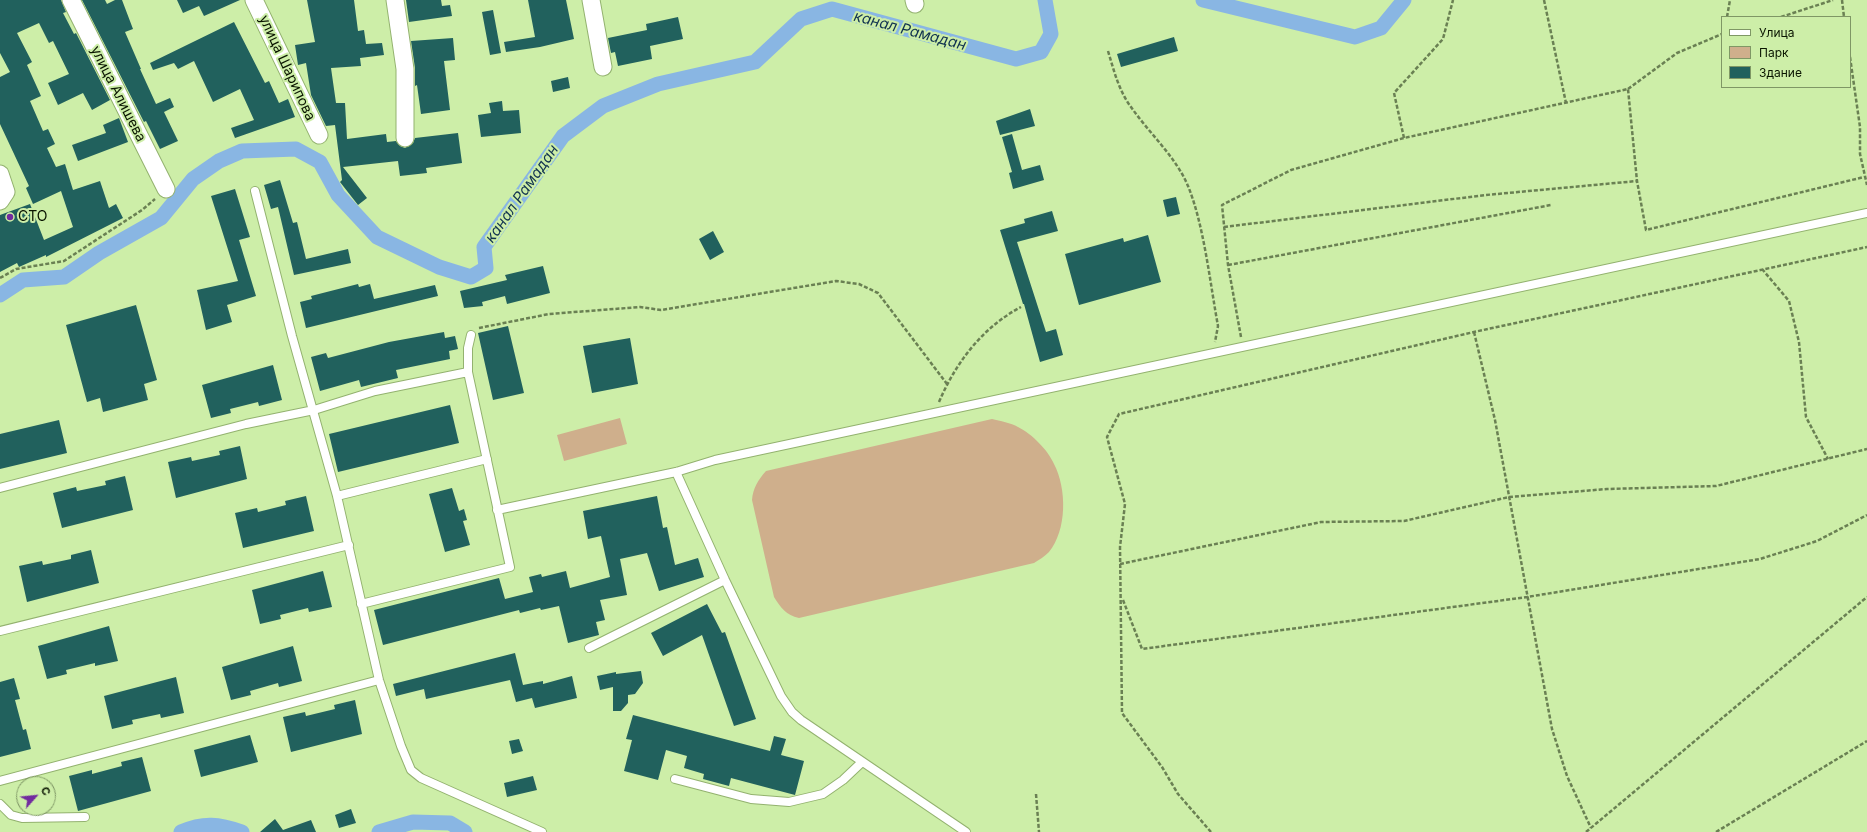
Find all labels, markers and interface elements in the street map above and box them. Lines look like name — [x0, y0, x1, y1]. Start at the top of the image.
water label: канал Рамадан — [852, 7, 968, 55]
street label: улица Шарипова — [255, 13, 319, 123]
legend — [1721, 16, 1851, 88]
text: Улица — [1759, 25, 1794, 40]
street label: улица Алишева — [87, 43, 149, 145]
text: Парк — [1759, 45, 1789, 60]
text: Здание — [1759, 65, 1802, 80]
water label: канал Рамадан — [482, 142, 562, 246]
place label: СТО — [18, 209, 48, 225]
marker: СТО — [5, 212, 15, 222]
north arrow — [16, 776, 56, 816]
text: С — [38, 784, 54, 798]

